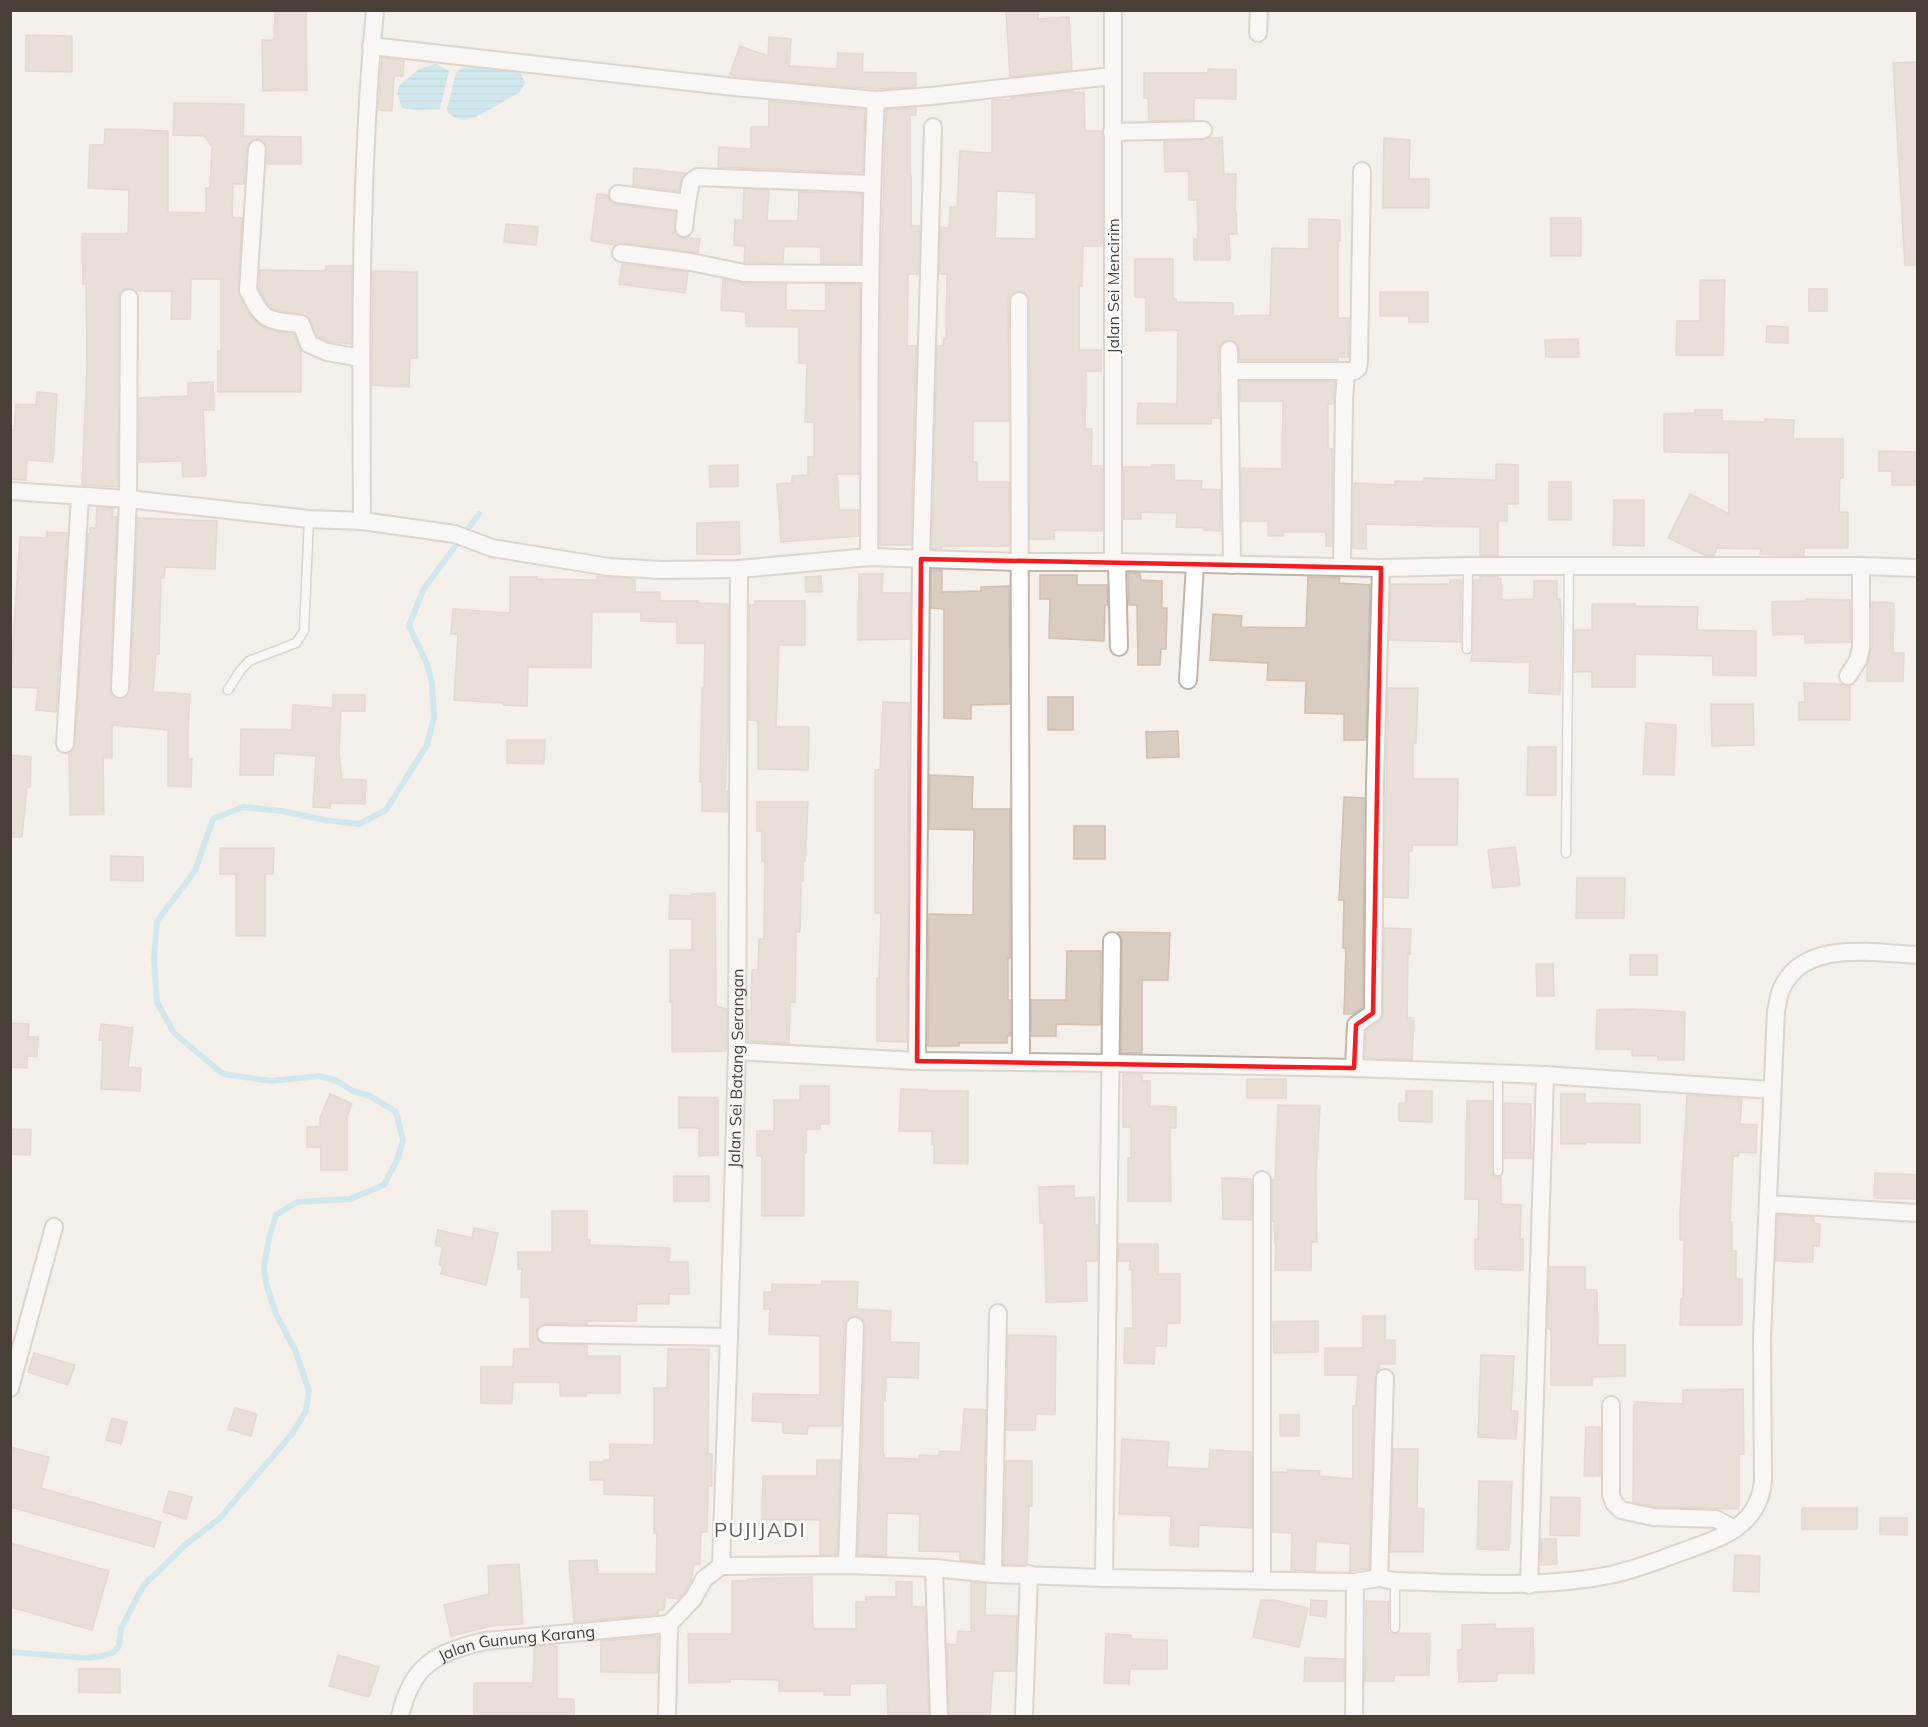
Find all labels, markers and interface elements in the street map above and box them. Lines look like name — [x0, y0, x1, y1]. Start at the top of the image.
street label: Jalan Sei Mencirim — [1103, 218, 1123, 354]
street label: Jalan Sei Batang Serangan — [724, 968, 747, 1168]
district label: PUJIJADI — [714, 1517, 806, 1542]
street label: Jalan Gunung Karang — [435, 1621, 596, 1666]

